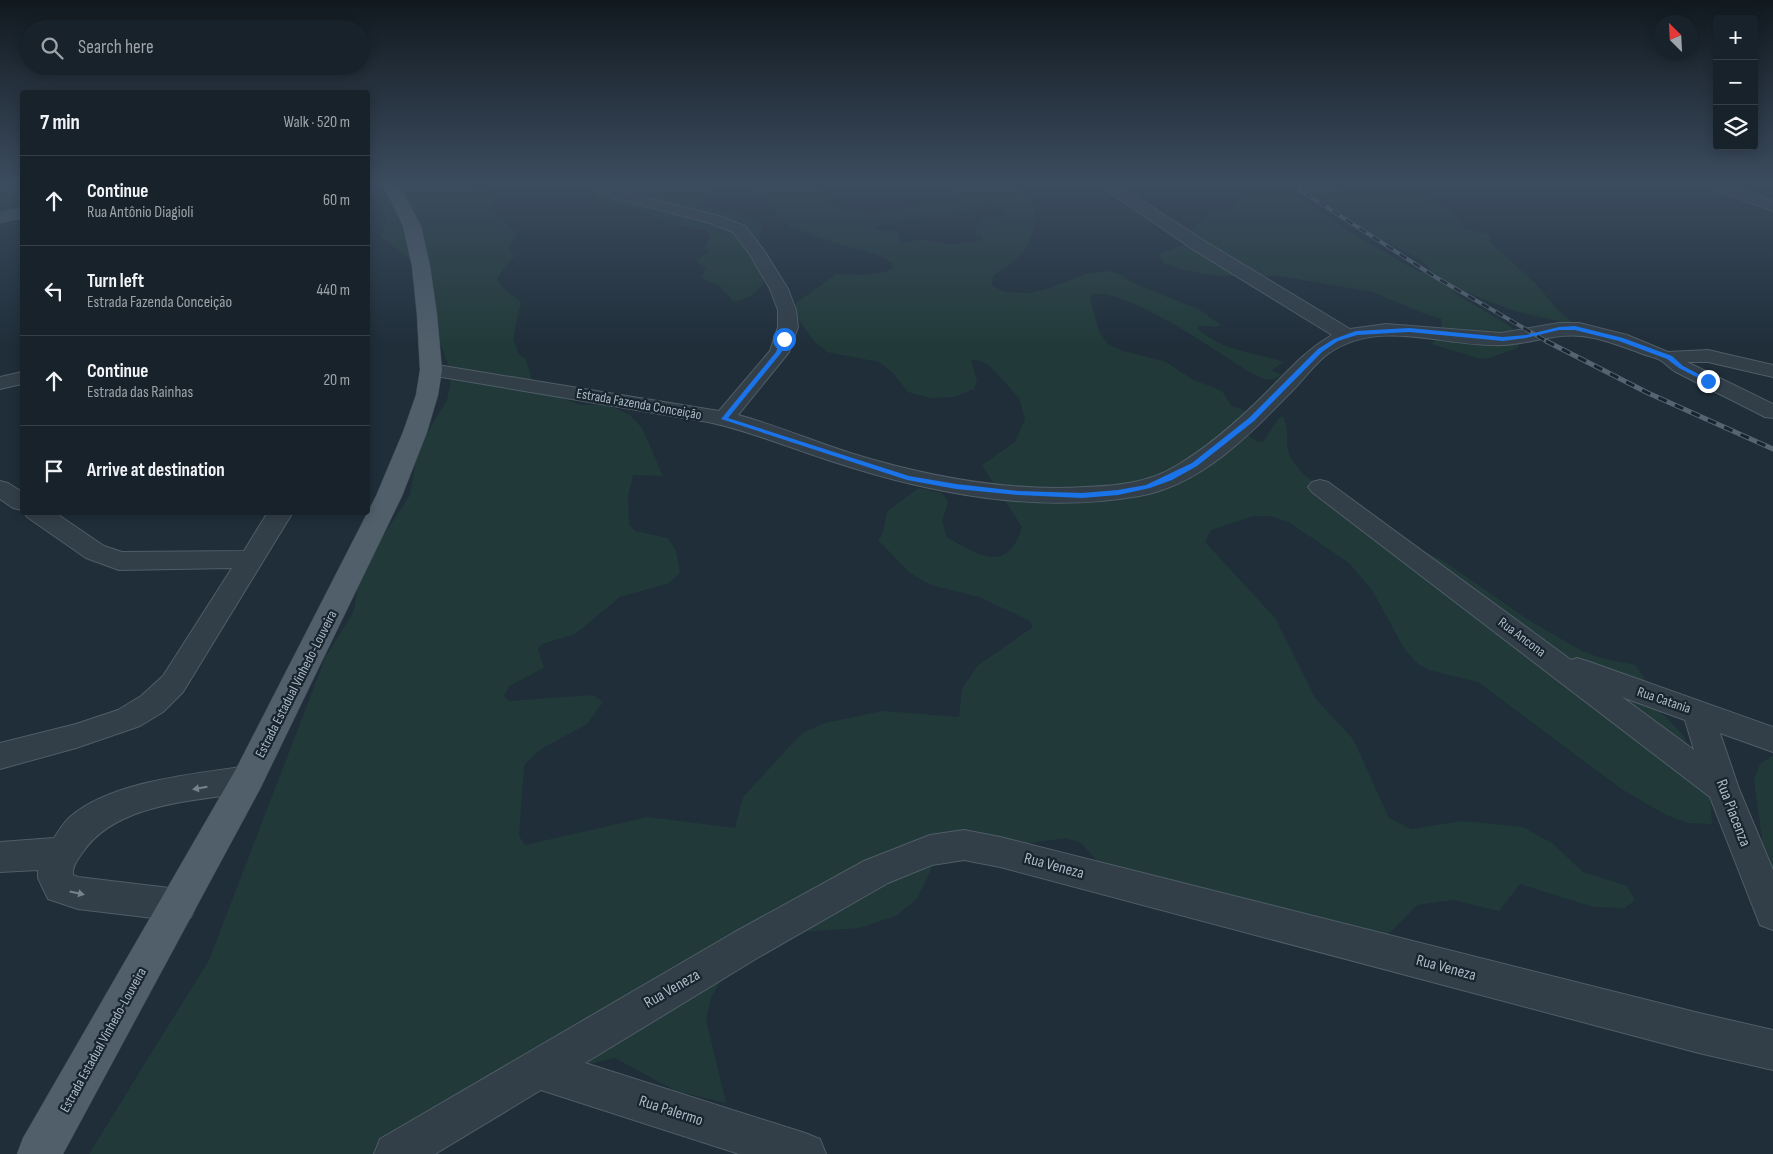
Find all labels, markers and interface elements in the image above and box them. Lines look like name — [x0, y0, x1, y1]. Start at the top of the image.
north arrow — [1653, 15, 1698, 60]
map controls — [1713, 15, 1758, 150]
button: + — [1713, 15, 1758, 60]
search box — [20, 20, 370, 75]
icon: search — [38, 34, 66, 62]
text: Search here — [78, 36, 154, 59]
button: − — [1713, 60, 1758, 105]
button: layers — [1713, 105, 1758, 150]
text: 7 min — [40, 110, 80, 135]
text: Walk · 520 m — [284, 113, 350, 132]
text: Continue — [87, 180, 148, 203]
icon: ahead — [40, 187, 68, 215]
text: 60 m — [323, 191, 350, 210]
text: Rua Antônio Diagioli — [87, 203, 194, 222]
text: Turn left — [87, 270, 144, 293]
icon: left — [40, 277, 68, 305]
text: 440 m — [317, 281, 350, 300]
text: Estrada Fazenda Conceição — [87, 293, 232, 312]
route start — [773, 328, 796, 351]
text: Continue — [87, 360, 148, 383]
icon: ahead — [40, 367, 68, 395]
route end — [1697, 370, 1720, 393]
text: 20 m — [323, 371, 350, 390]
text: Estrada das Rainhas — [87, 383, 193, 402]
street label: Estrada Fazenda Conceição — [575, 385, 703, 423]
icon: arrive — [40, 457, 68, 485]
text: Arrive at destination — [87, 459, 225, 482]
street label: Estrada Estadual Vinhedo-Louveira — [251, 608, 341, 760]
street label: Rua Ancona — [1495, 614, 1549, 660]
street label: Rua Catania — [1635, 683, 1693, 717]
street label: Rua Piacenza — [1712, 777, 1754, 849]
one-way arrow — [192, 784, 208, 792]
street label: Rua Veneza — [1022, 849, 1086, 883]
one-way arrow — [70, 889, 86, 897]
street label: Rua Veneza — [1414, 951, 1478, 985]
street label: Estrada Estadual Vinhedo-Louveira — [56, 965, 150, 1115]
street label: Rua Veneza — [641, 965, 703, 1013]
street label: Rua Palermo — [636, 1092, 706, 1130]

